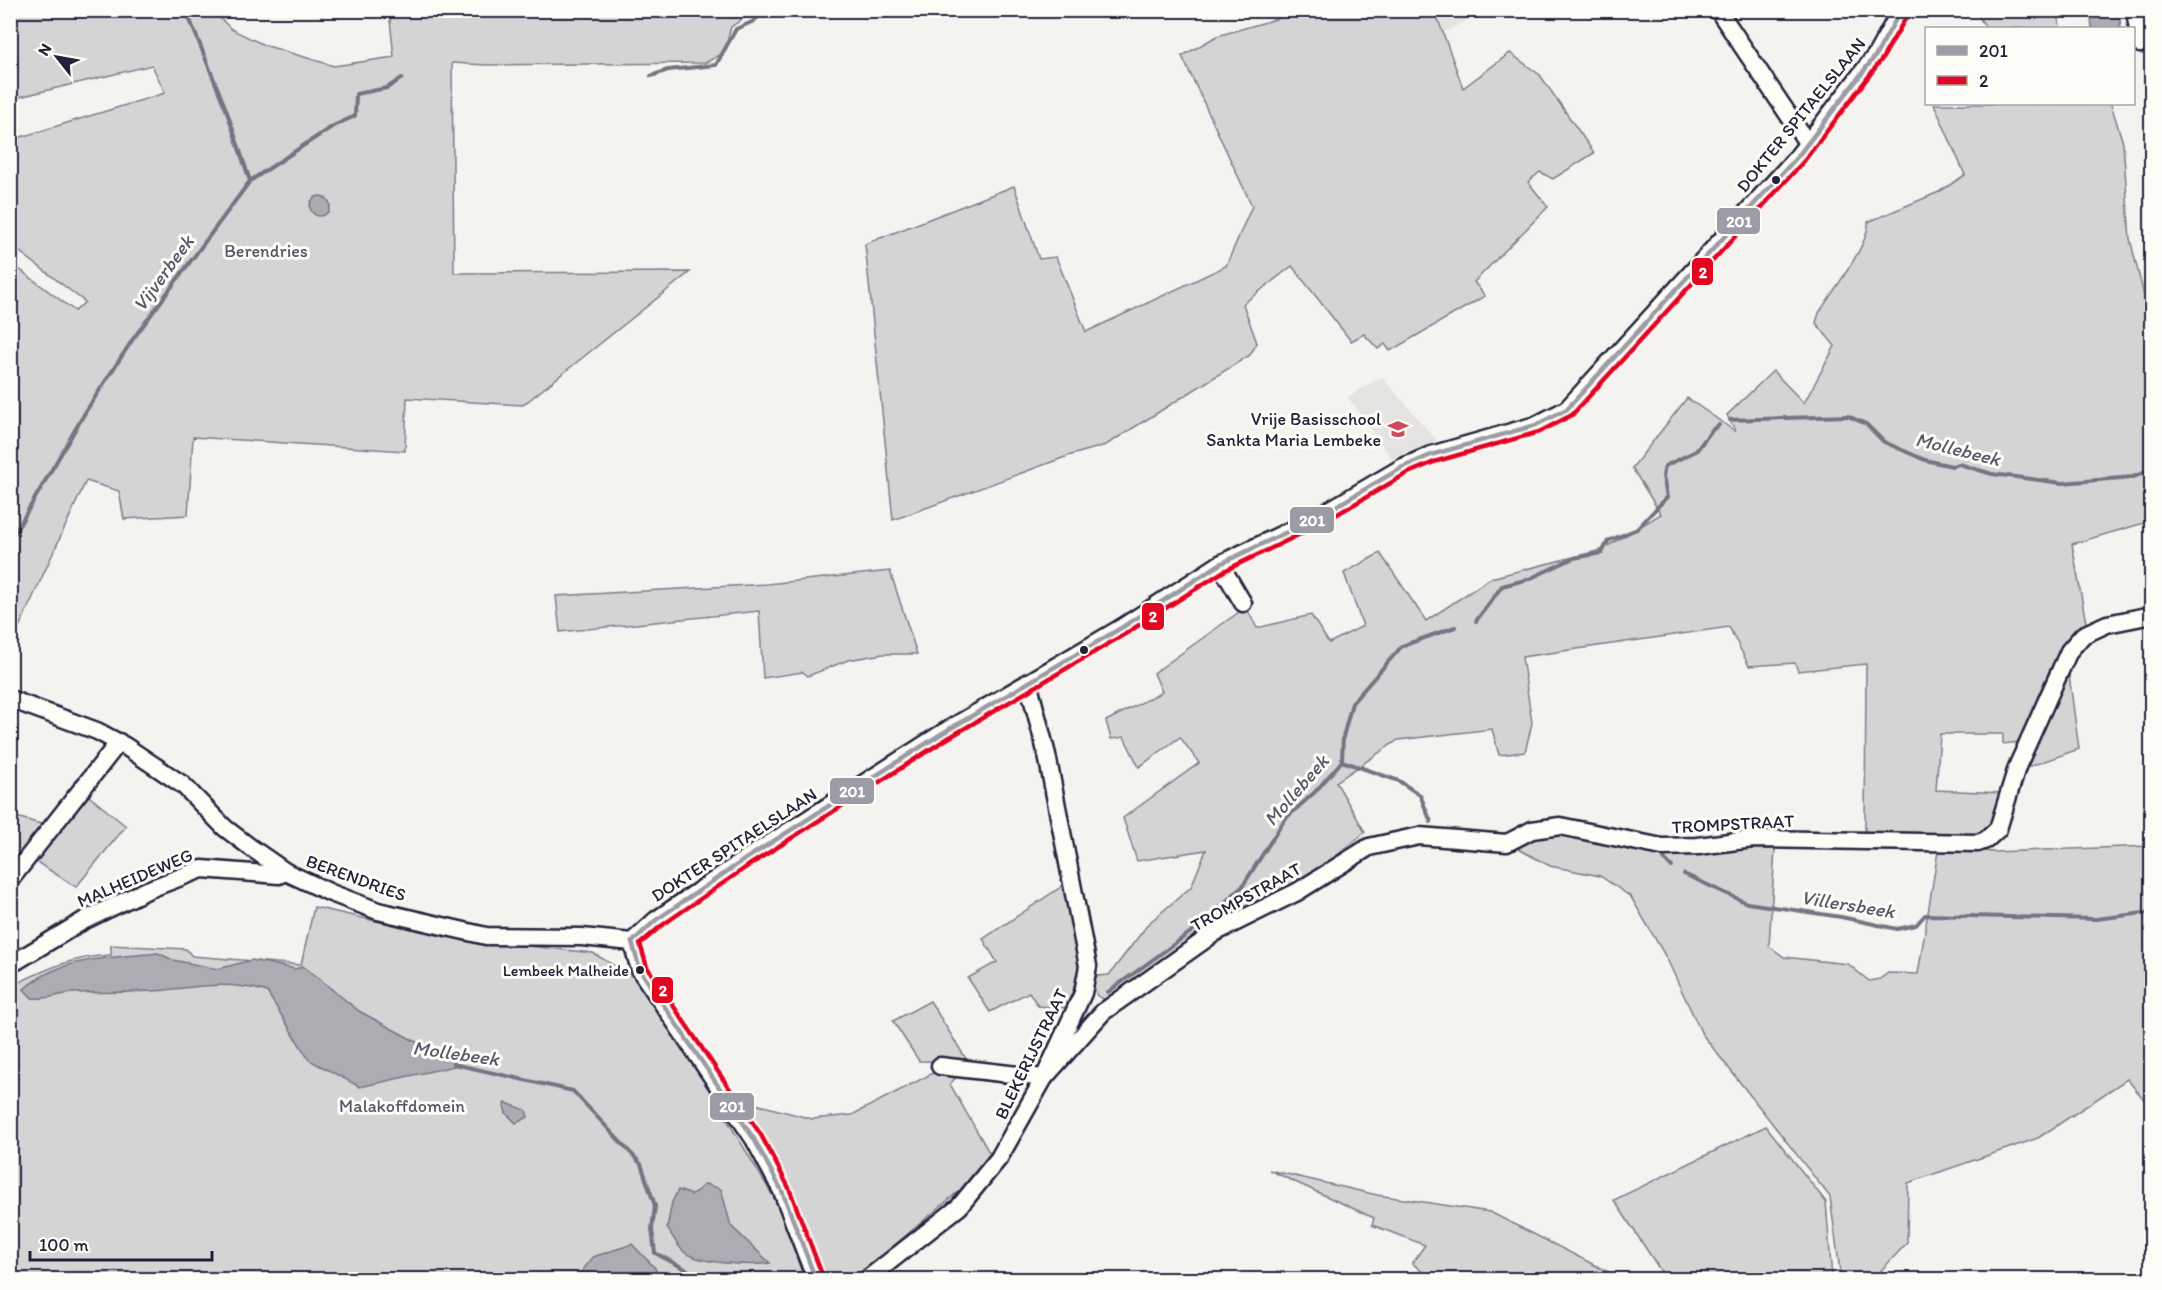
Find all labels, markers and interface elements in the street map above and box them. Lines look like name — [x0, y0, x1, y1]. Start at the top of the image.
north arrow — [27, 27, 87, 87]
legend — [1925, 27, 2135, 105]
street label: DOKTER SPITAELSLAAN — [1732, 33, 1870, 197]
text: N — [34, 40, 55, 59]
text: 201 — [1979, 40, 2008, 62]
text: 2 — [1979, 70, 1989, 92]
unlabelled marker — [1770, 174, 1782, 186]
line badge: 201 — [1716, 207, 1761, 235]
text: 201 — [1726, 212, 1752, 231]
water label: Vijverbeek — [127, 229, 200, 316]
park label: Berendries — [224, 240, 308, 262]
line badge: 2 — [1691, 257, 1714, 286]
text: 2 — [1699, 263, 1708, 282]
place label: Vrije Basisschool Sankta Maria Lembeke — [1206, 408, 1381, 451]
school or university icon: Vrije Basisschool Sankta Maria Lembeke — [1386, 417, 1410, 441]
water label: Mollebeek — [1913, 427, 2005, 472]
line badge: 201 — [1289, 506, 1335, 534]
text: 201 — [1299, 511, 1325, 530]
line badge: 2 — [1141, 602, 1165, 631]
text: 2 — [1149, 607, 1158, 626]
unlabelled marker — [1078, 644, 1090, 656]
water label: Mollebeek — [1258, 748, 1335, 831]
line badge: 201 — [829, 777, 875, 805]
text: 201 — [839, 782, 865, 801]
street label: DOKTER SPITAELSLAAN — [647, 783, 821, 907]
street label: TROMPSTRAAT — [1671, 810, 1795, 838]
street label: MALHEIDEWEG — [74, 844, 196, 912]
street label: BERENDRIES — [303, 850, 409, 906]
street label: TROMPSTRAAT — [1187, 858, 1305, 936]
water label: Villersbeek — [1799, 885, 1898, 924]
place label: Lembeek Malheide — [503, 961, 629, 980]
marker: Lembeek Malheide — [634, 964, 646, 976]
line badge: 2 — [651, 976, 674, 1004]
text: 2 — [659, 981, 668, 1000]
street label: BLEKERIJSTRAAT — [990, 985, 1072, 1123]
water label: Mollebeek — [411, 1035, 502, 1071]
line badge: 201 — [709, 1092, 755, 1121]
park label: Malakoffdomein — [339, 1095, 465, 1117]
text: 201 — [719, 1097, 745, 1116]
scale bar — [30, 1224, 212, 1262]
text: 100 m — [39, 1234, 89, 1256]

